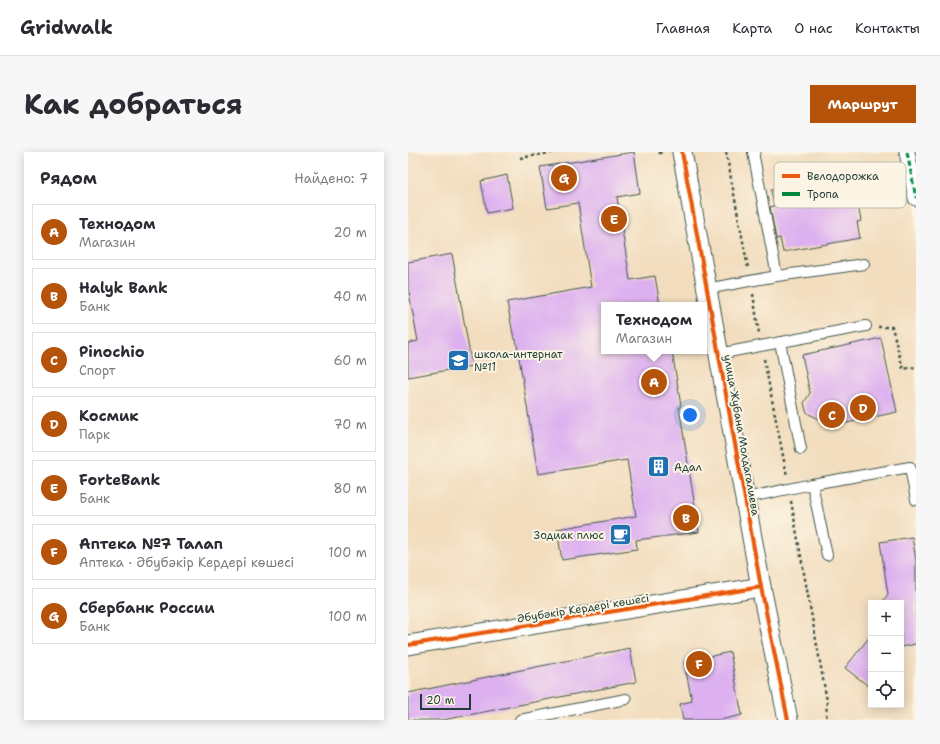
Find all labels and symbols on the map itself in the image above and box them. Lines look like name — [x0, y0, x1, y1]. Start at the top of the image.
legend — [774, 162, 906, 208]
pin: G — [551, 163, 577, 193]
text: Велодорожка — [807, 169, 879, 184]
text: Тропа — [807, 187, 839, 202]
pin: E — [601, 204, 627, 234]
school or university icon: школа-интернат №11 — [445, 347, 471, 373]
place label: школа-интернат №11 — [474, 347, 563, 375]
street label: улица Жубана Молдагалиева — [720, 353, 763, 517]
pin: A — [641, 367, 667, 397]
pin: D — [850, 393, 876, 423]
pin: C — [819, 400, 845, 430]
your location — [680, 405, 700, 425]
building icon: Адал — [645, 454, 671, 480]
place label: Адал — [674, 460, 702, 475]
pin: B — [673, 503, 699, 533]
cafe icon: Зодиак плюс — [607, 522, 633, 548]
place label: Зодиак плюс — [534, 528, 604, 543]
street label: Әбубәкір Кердері көшесі — [516, 591, 650, 626]
pin: F — [686, 649, 712, 679]
scale bar — [420, 692, 471, 711]

